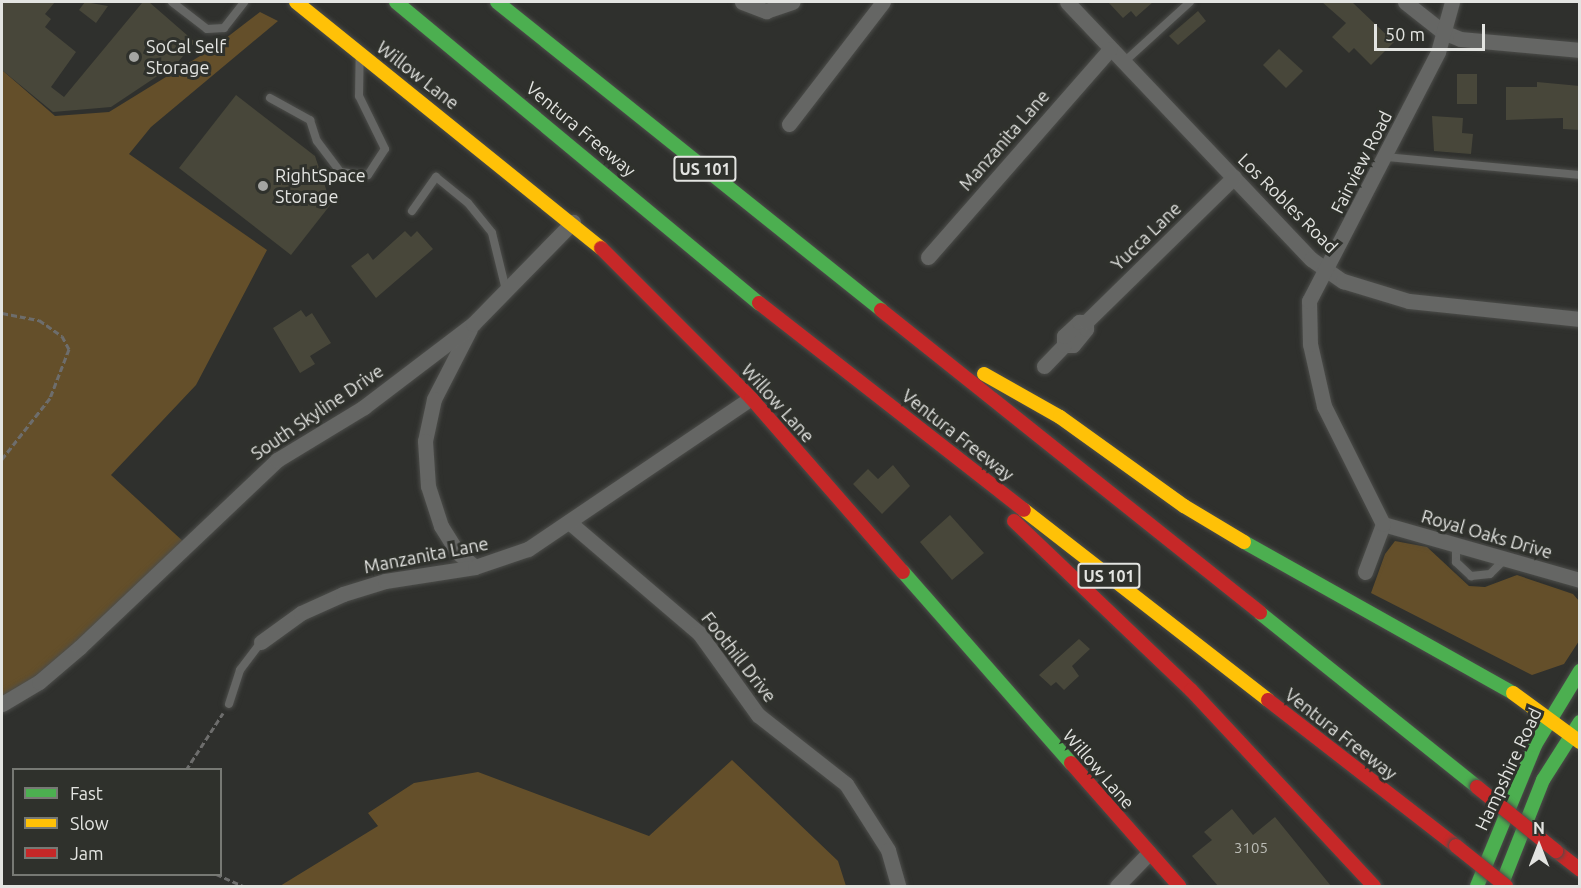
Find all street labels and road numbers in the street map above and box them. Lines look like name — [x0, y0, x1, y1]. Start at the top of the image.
street label: Willow Lane — [373, 36, 463, 114]
street label: Ventura Freeway — [522, 77, 640, 181]
street label: Manzanita Lane — [954, 85, 1054, 195]
street label: Fairview Road — [1326, 107, 1396, 217]
street label: Los Robles Road — [1234, 149, 1342, 257]
road number: US 101 — [672, 156, 738, 182]
street label: Yucca Lane — [1107, 197, 1185, 275]
street label: Willow Lane — [737, 359, 819, 447]
street label: South Skyline Drive — [247, 360, 387, 464]
street label: Ventura Freeway — [898, 385, 1018, 485]
street label: Royal Oaks Drive — [1419, 505, 1555, 563]
street label: Manzanita Lane — [362, 532, 490, 578]
road number: US 101 — [1076, 563, 1142, 589]
street label: Foothill Drive — [697, 608, 781, 706]
street label: Ventura Freeway — [1281, 684, 1401, 784]
street label: Hampshire Road — [1470, 704, 1546, 834]
street label: Willow Lane — [1059, 725, 1139, 813]

